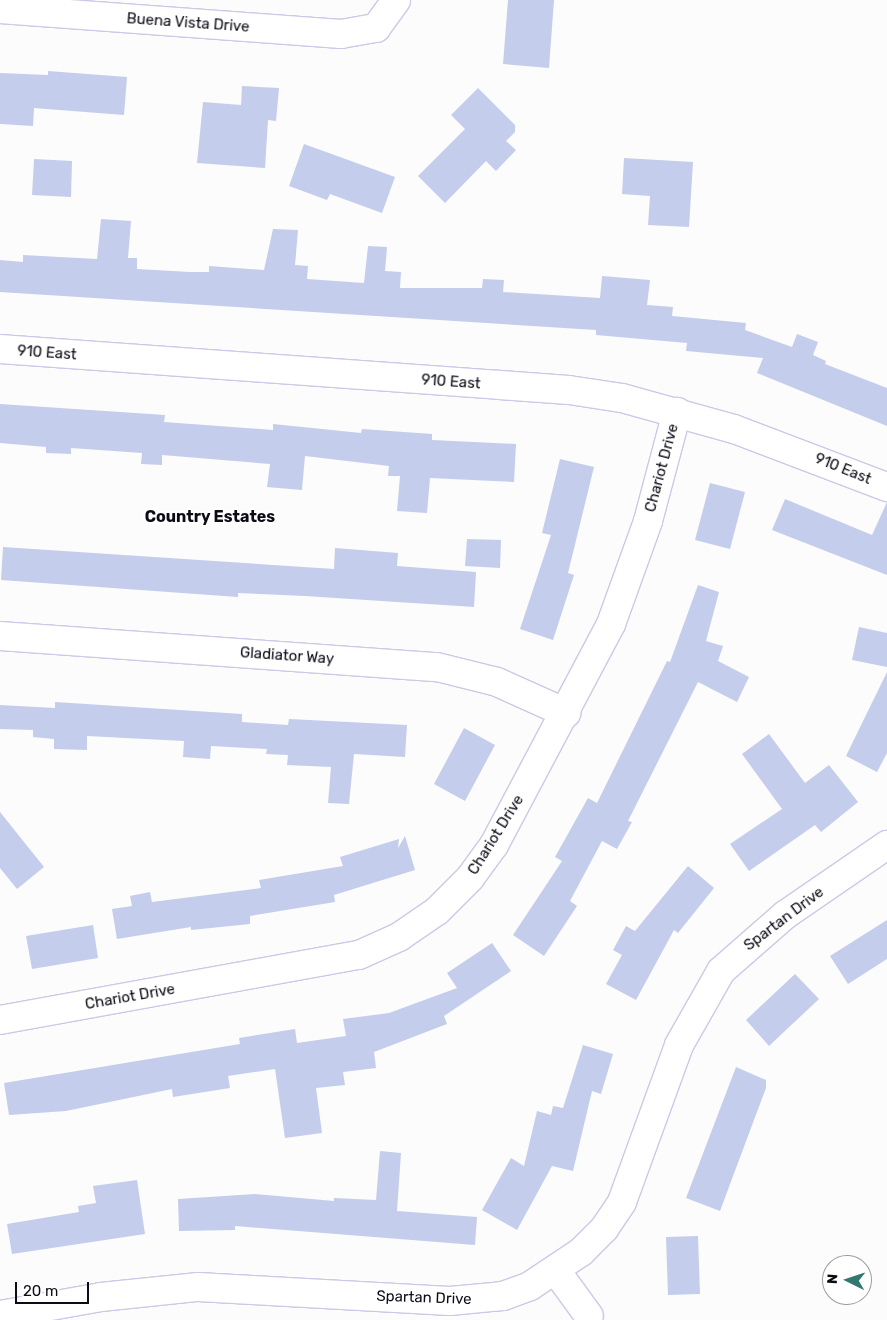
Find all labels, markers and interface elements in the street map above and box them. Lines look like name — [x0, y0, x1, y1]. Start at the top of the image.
street label: Buena Vista Drive — [126, 10, 250, 36]
street label: 910 East — [17, 342, 77, 364]
street label: 910 East — [421, 371, 481, 393]
street label: Chariot Drive — [642, 422, 682, 514]
street label: 910 East — [812, 450, 874, 488]
district label: Country Estates — [145, 507, 275, 527]
street label: Gladiator Way — [239, 644, 335, 668]
street label: Chariot Drive — [464, 792, 528, 878]
street label: Spartan Drive — [741, 883, 827, 955]
street label: Chariot Drive — [84, 980, 176, 1014]
north arrow — [822, 1255, 872, 1305]
scale bar — [18, 1272, 91, 1304]
text: N — [824, 1273, 841, 1285]
text: 20 m — [23, 1282, 58, 1300]
street label: Spartan Drive — [376, 1287, 472, 1309]

